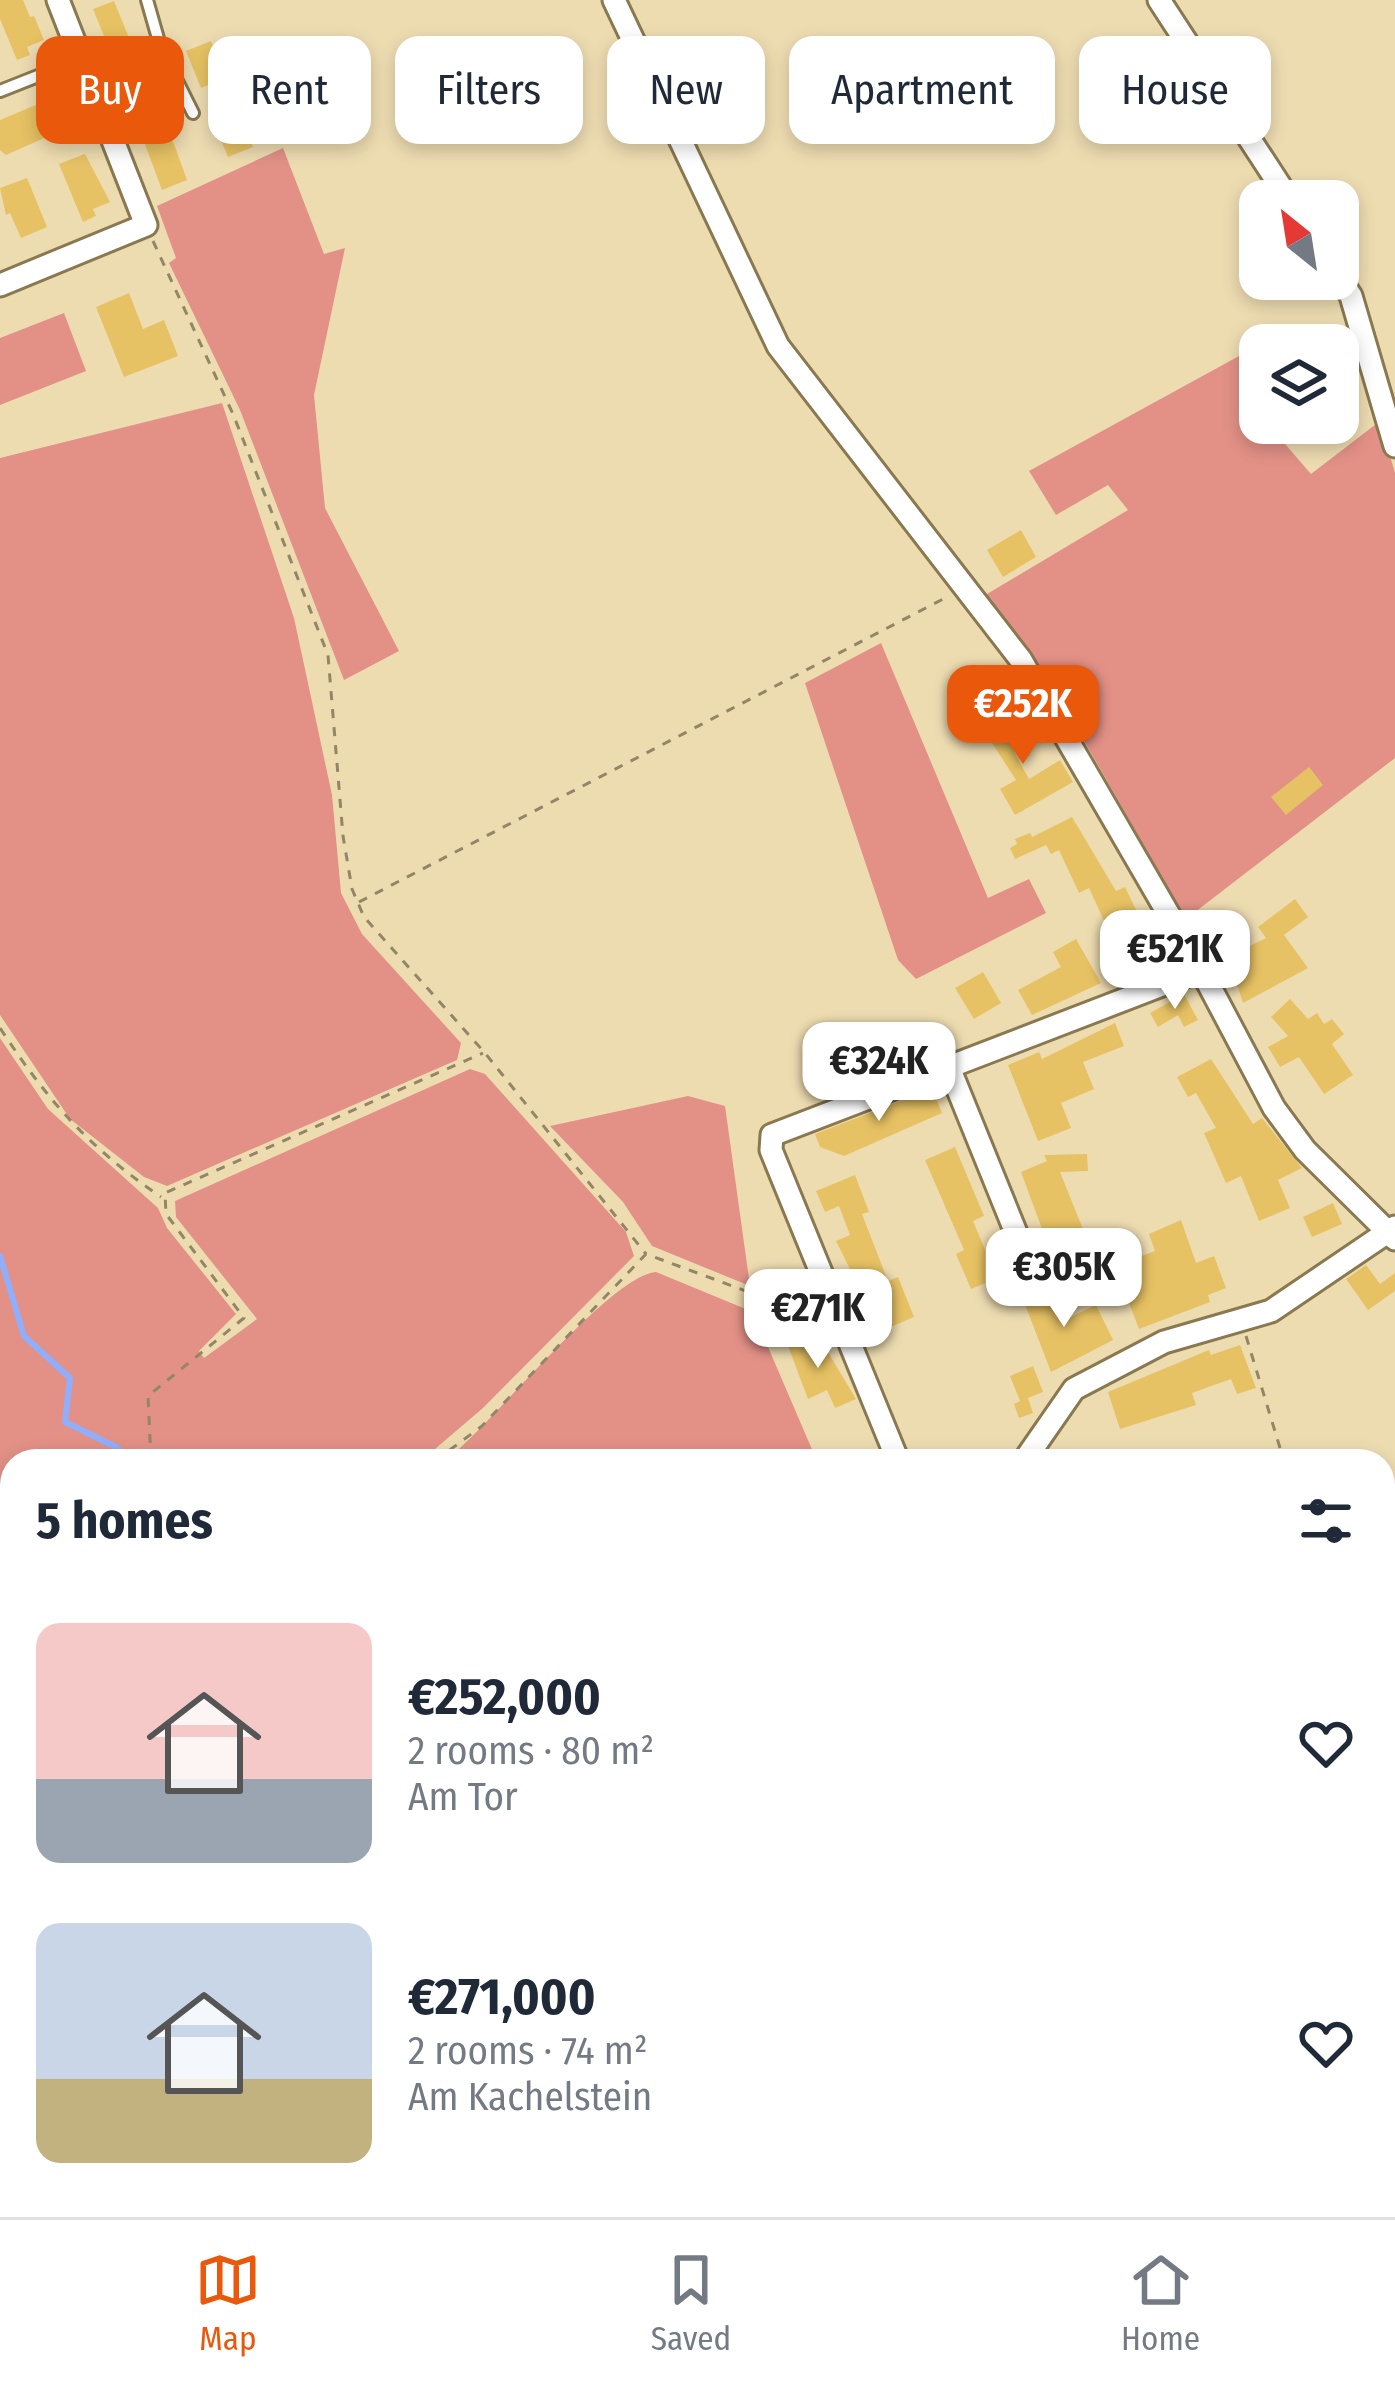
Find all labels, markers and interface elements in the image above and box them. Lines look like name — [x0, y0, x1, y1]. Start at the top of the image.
chip: Buy — [36, 36, 184, 144]
chip: Rent — [208, 36, 371, 144]
chip: Filters — [395, 36, 583, 144]
chip: New — [607, 36, 765, 144]
chip: Apartment — [789, 36, 1055, 144]
chip: House — [1079, 36, 1271, 144]
north arrow — [1239, 180, 1359, 300]
map controls — [1239, 180, 1359, 444]
button: layers — [1239, 324, 1359, 444]
pin: €252K — [939, 665, 1107, 767]
text: €252K — [974, 681, 1072, 727]
pin: €521K — [1091, 910, 1259, 1012]
text: €521K — [1127, 926, 1223, 972]
pin: €324K — [795, 1022, 963, 1124]
text: €324K — [829, 1038, 929, 1084]
pin: €305K — [980, 1228, 1148, 1330]
text: €305K — [1013, 1244, 1115, 1290]
pin: €271K — [734, 1269, 902, 1371]
text: €271K — [771, 1285, 865, 1331]
icon: filters — [1293, 1488, 1359, 1554]
text: 5 homes — [36, 1490, 213, 1552]
text: €252,000 — [408, 1666, 601, 1728]
icon: home — [132, 1671, 276, 1815]
icon: heart — [1293, 1710, 1359, 1776]
text: 2 rooms · 80 m² — [408, 1728, 654, 1774]
text: Am Tor — [408, 1774, 518, 1820]
text: €271,000 — [408, 1966, 596, 2028]
icon: home — [132, 1971, 276, 2115]
icon: heart — [1293, 2010, 1359, 2076]
text: 2 rooms · 74 m² — [408, 2028, 648, 2074]
text: Am Kachelstein — [408, 2074, 652, 2120]
tab: Map — [195, 2247, 261, 2359]
tab: Saved — [651, 2247, 731, 2359]
tab: Home — [1121, 2247, 1200, 2359]

